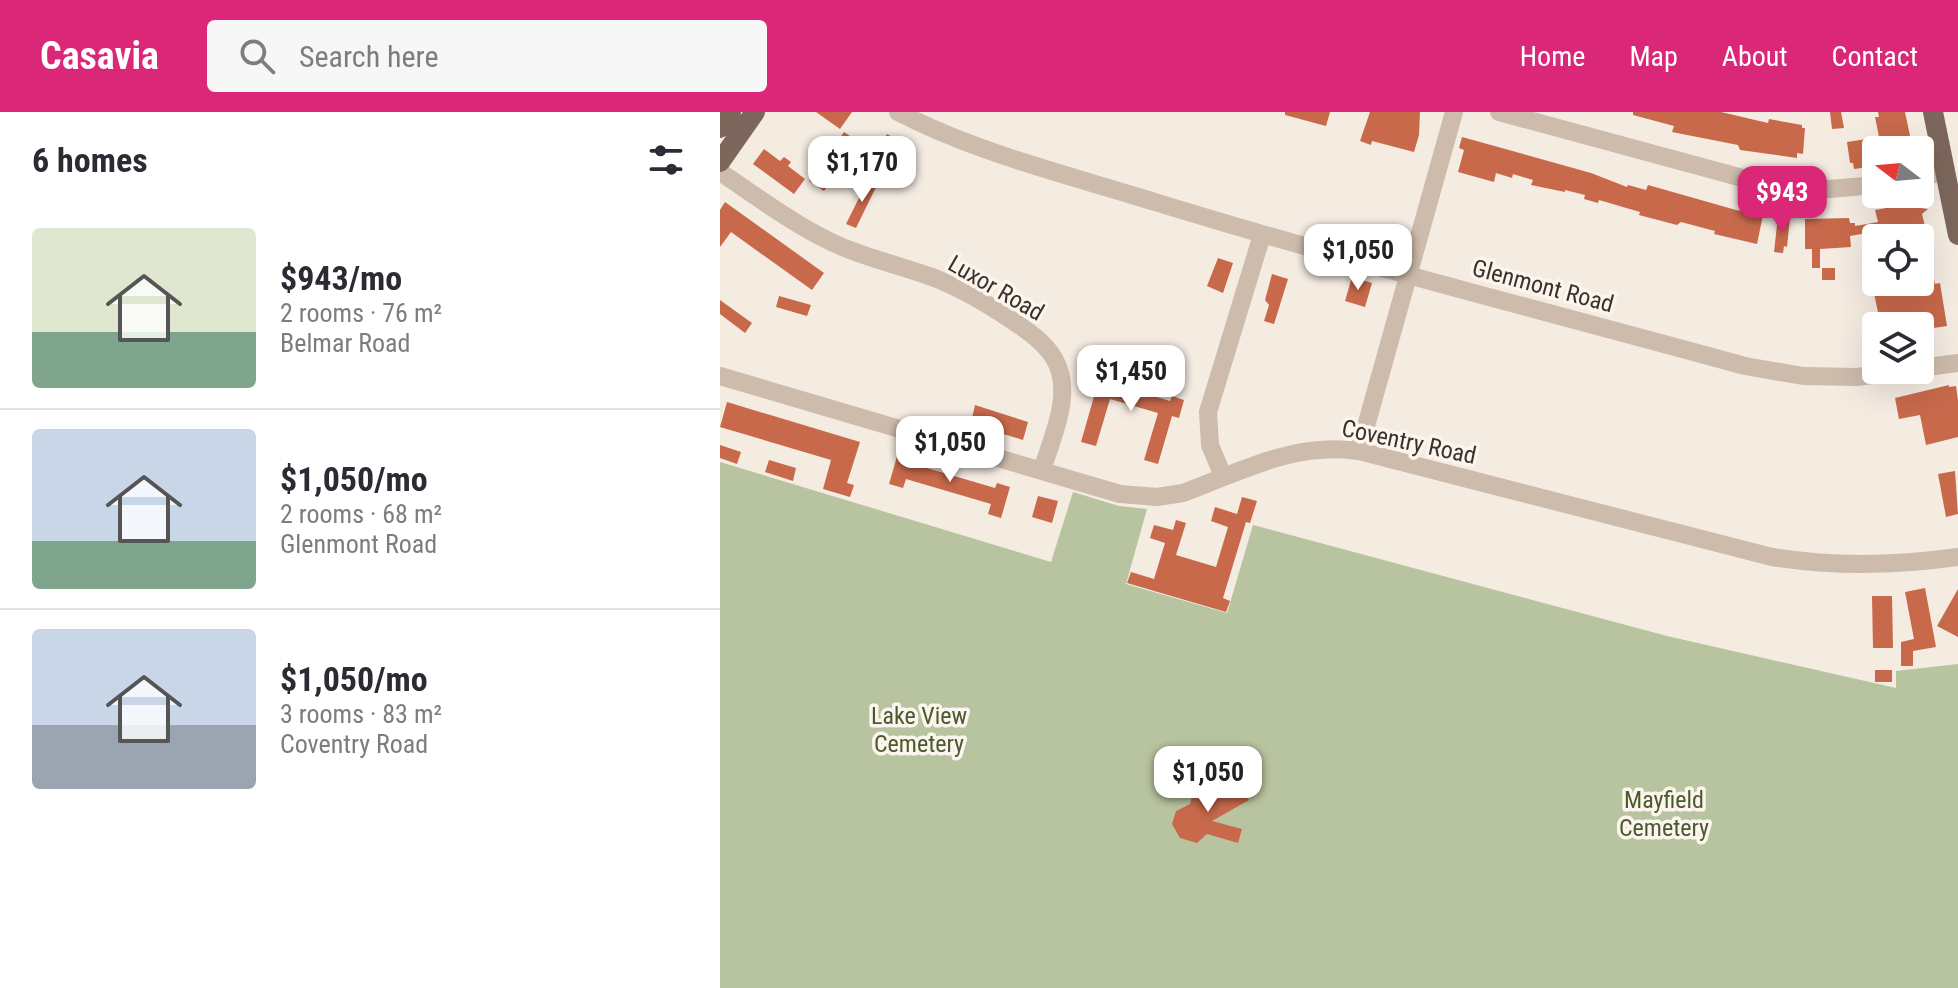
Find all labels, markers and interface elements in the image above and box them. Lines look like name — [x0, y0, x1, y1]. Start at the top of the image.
search box — [207, 20, 767, 92]
text: Casavia — [40, 34, 159, 78]
icon: search — [235, 34, 279, 78]
text: Search here — [299, 39, 439, 74]
text: Home — [1520, 40, 1585, 73]
text: Map — [1629, 40, 1678, 73]
text: About — [1722, 40, 1788, 73]
text: Contact — [1832, 40, 1918, 73]
pin: $1,170 — [797, 136, 927, 204]
north arrow — [1862, 136, 1934, 208]
map controls — [1862, 136, 1934, 384]
icon: filters — [644, 138, 688, 182]
text: 6 homes — [32, 140, 148, 180]
text: $1,170 — [826, 147, 898, 177]
pin: $943 — [1735, 166, 1829, 234]
text: $943 — [1756, 177, 1808, 207]
pin: $1,050 — [1293, 224, 1423, 292]
button: locate — [1862, 224, 1934, 296]
text: $1,050 — [1322, 235, 1394, 265]
street label: Luxor Road — [943, 249, 1049, 327]
street label: Glenmont Road — [1469, 254, 1617, 318]
text: $943/mo — [280, 258, 402, 298]
icon: home — [96, 260, 192, 356]
text: 2 rooms · 76 m² — [280, 298, 442, 328]
button: layers — [1862, 312, 1934, 384]
text: Belmar Road — [280, 328, 410, 358]
pin: $1,450 — [1066, 345, 1196, 413]
text: $1,450 — [1095, 356, 1167, 386]
street label: Coventry Road — [1339, 414, 1479, 470]
pin: $1,050 — [885, 416, 1015, 484]
text: $1,050 — [914, 427, 986, 457]
text: $1,050/mo — [280, 459, 428, 499]
icon: home — [96, 461, 192, 557]
text: 2 rooms · 68 m² — [280, 499, 442, 529]
text: Glenmont Road — [280, 529, 437, 559]
text: $1,050/mo — [280, 659, 428, 699]
icon: home — [96, 661, 192, 757]
text: 3 rooms · 83 m² — [280, 699, 442, 729]
park label: Lake View Cemetery — [871, 702, 967, 758]
text: Coventry Road — [280, 729, 428, 759]
pin: $1,050 — [1143, 746, 1273, 814]
text: $1,050 — [1172, 757, 1244, 787]
park label: Mayfield Cemetery — [1619, 786, 1709, 842]

